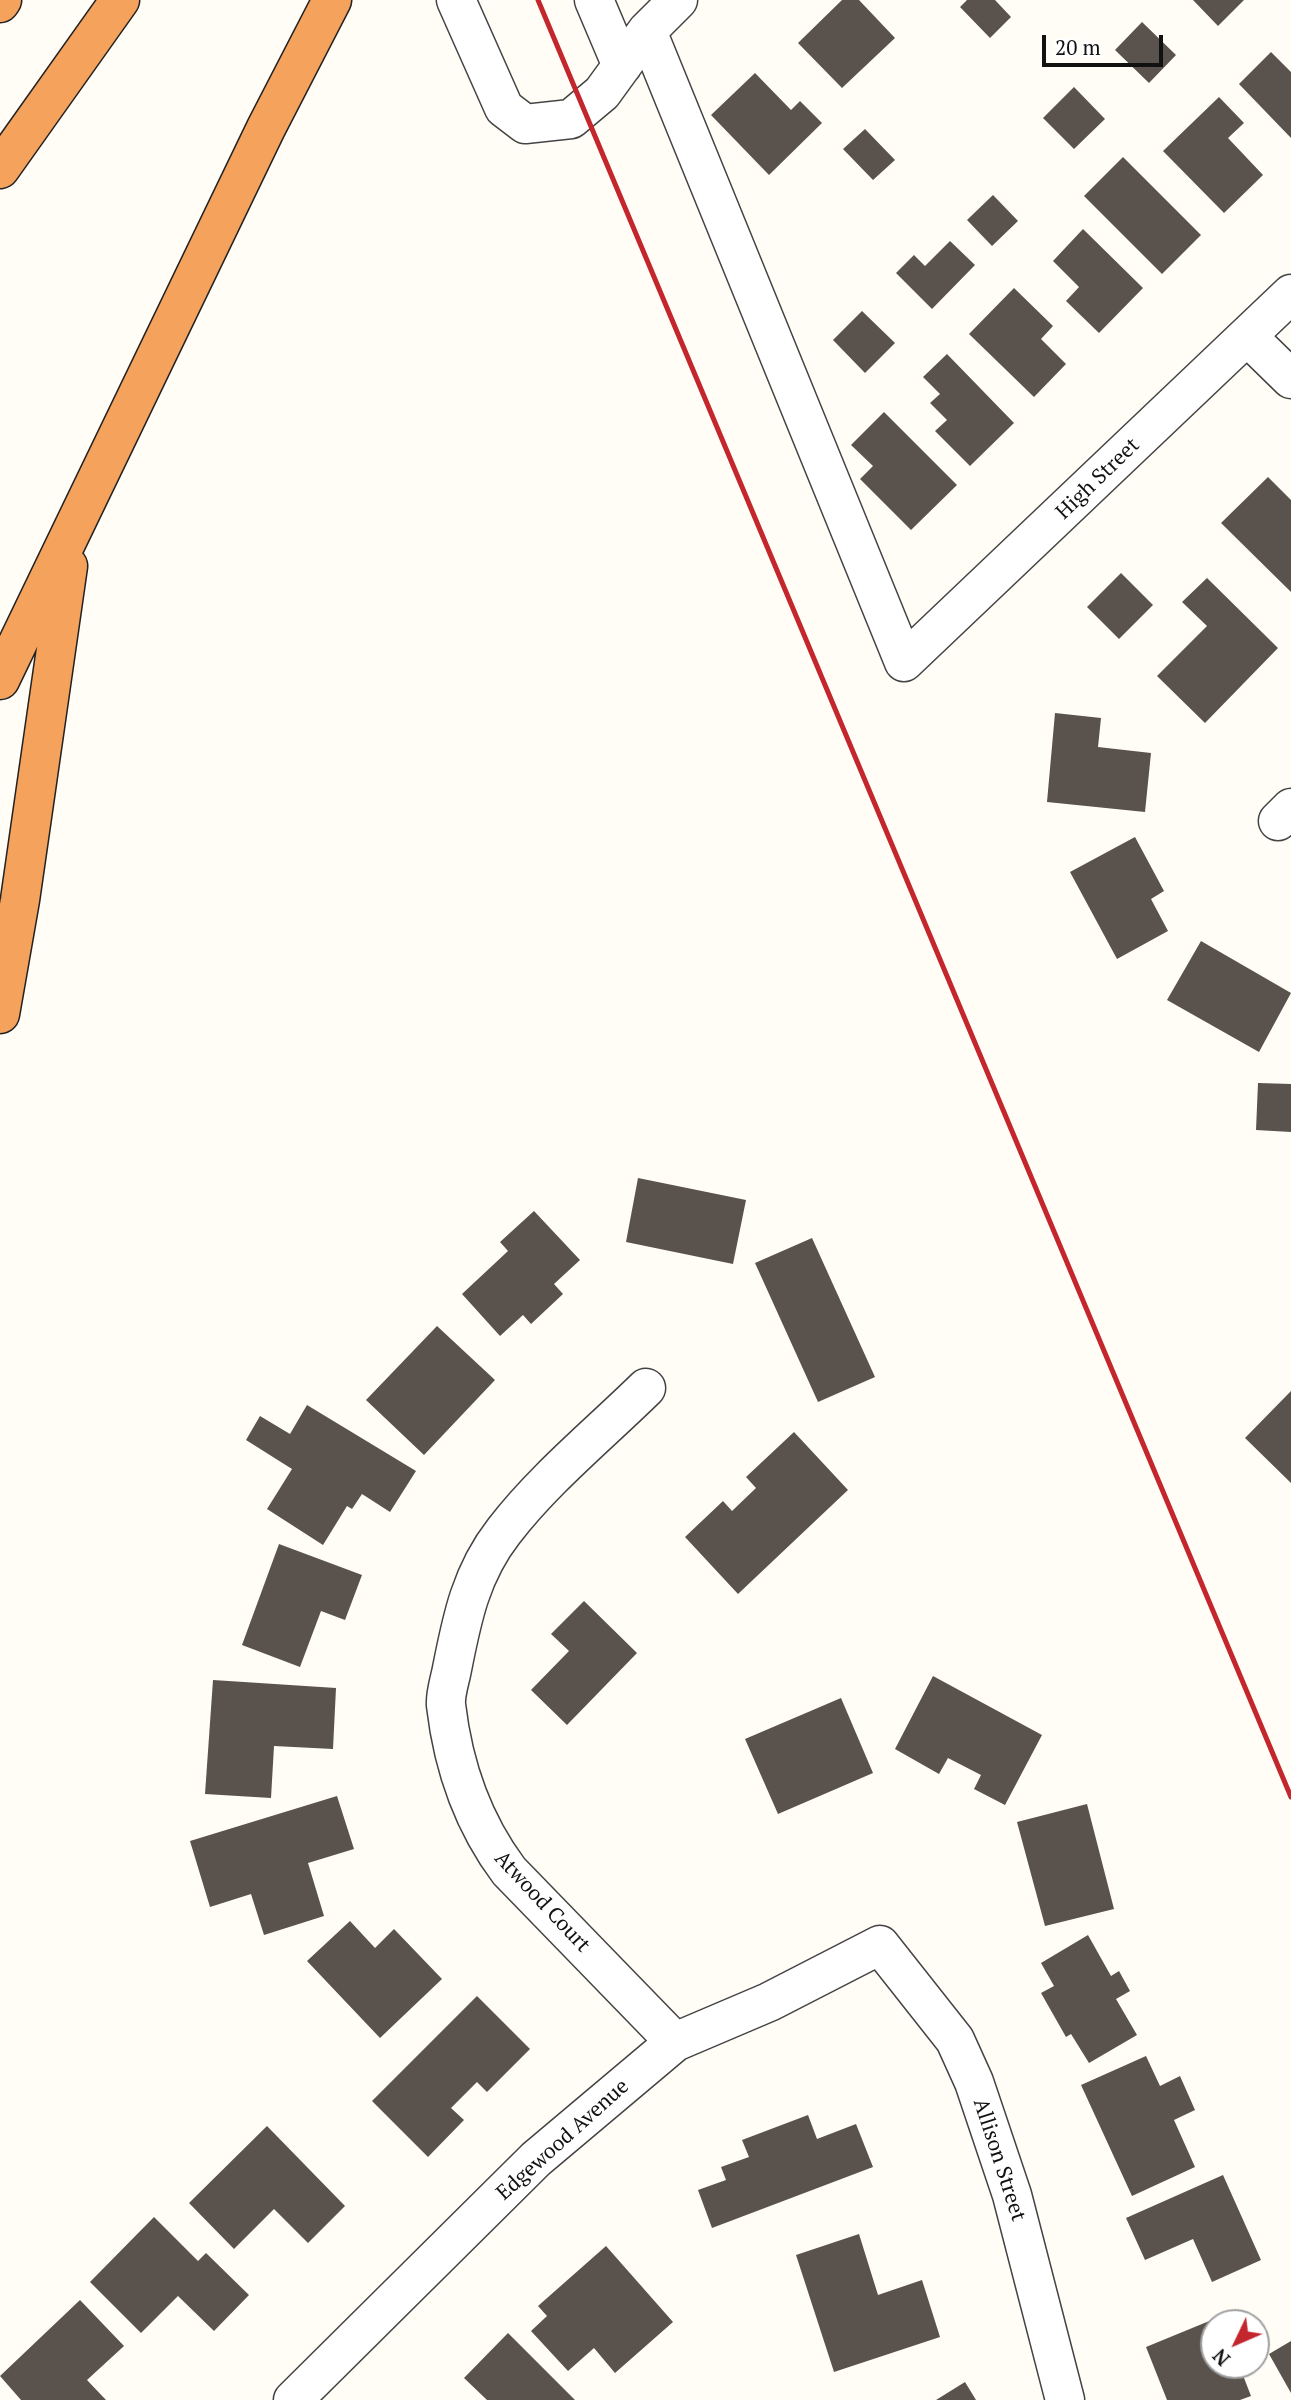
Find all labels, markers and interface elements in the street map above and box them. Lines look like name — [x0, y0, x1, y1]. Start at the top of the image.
scale bar — [1046, 21, 1167, 65]
text: 20 m — [1055, 33, 1101, 61]
street label: High Street — [1051, 433, 1145, 525]
street label: Atwood Court — [489, 1846, 595, 1958]
street label: Edgewood Avenue — [492, 2074, 634, 2206]
street label: Allison Street — [967, 2095, 1031, 2225]
north arrow — [1200, 2309, 1270, 2379]
text: N — [1207, 2344, 1235, 2371]

